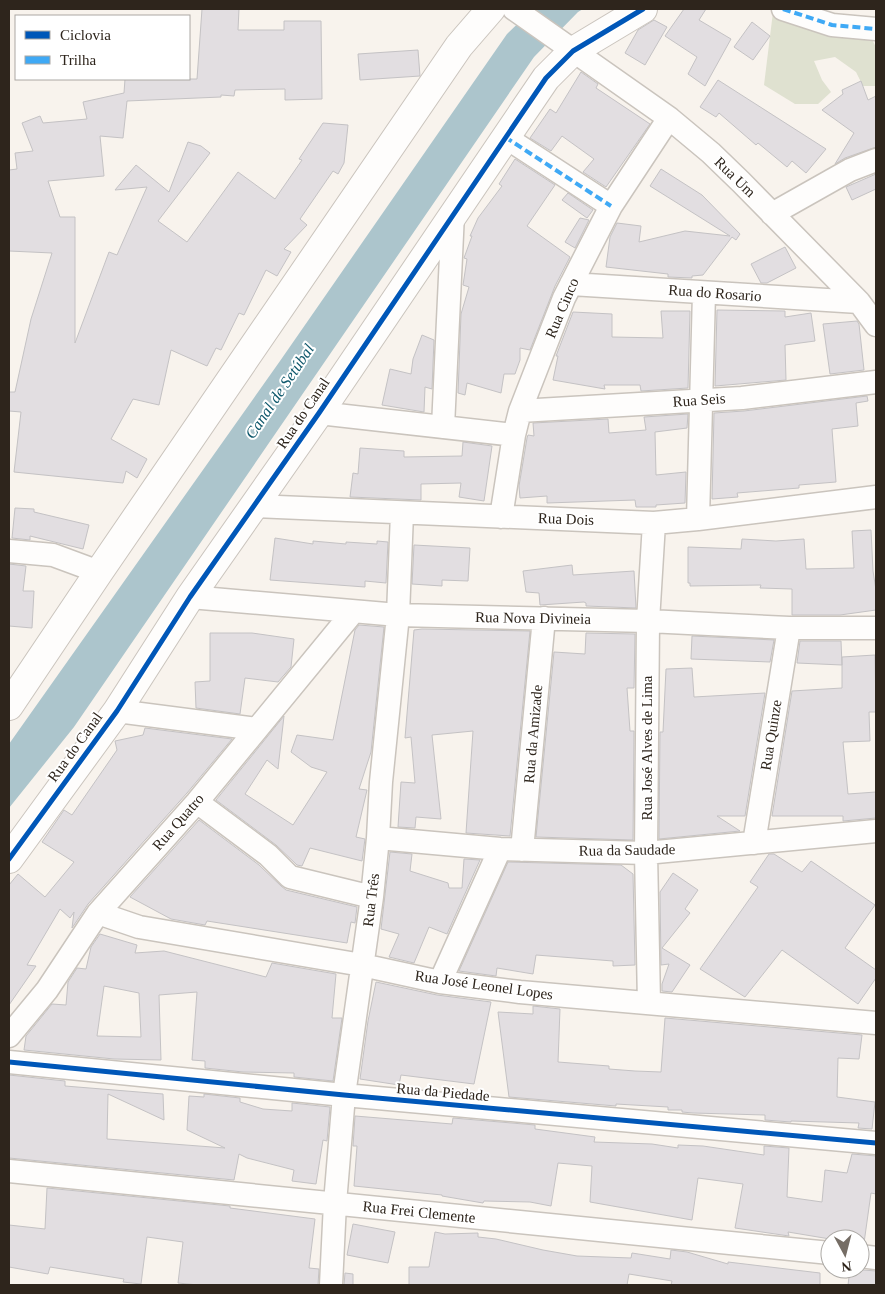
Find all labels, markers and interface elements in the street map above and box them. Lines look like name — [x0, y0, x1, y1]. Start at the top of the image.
legend — [15, 15, 190, 80]
text: Ciclovia — [60, 27, 111, 43]
text: Trilha — [60, 52, 96, 68]
street label: Rua Um — [711, 154, 759, 200]
street label: Rua Cinco — [542, 276, 582, 340]
street label: Rua do Rosario — [668, 282, 762, 304]
water label: Canal de Setúbal — [242, 340, 318, 442]
street label: Rua do Canal — [274, 375, 332, 451]
street label: Rua Seis — [672, 390, 726, 410]
street label: Rua Dois — [538, 510, 595, 528]
street label: Rua Nova Divineia — [475, 609, 591, 627]
street label: Rua José Alves de Lima — [639, 675, 655, 820]
street label: Rua da Amizade — [521, 684, 545, 784]
street label: Rua Quinze — [758, 698, 785, 771]
street label: Rua do Canal — [45, 709, 105, 785]
street label: Rua Quatro — [149, 790, 207, 854]
street label: Rua da Saudade — [579, 841, 676, 859]
street label: Rua Três — [360, 872, 382, 928]
street label: Rua José Leonel Lopes — [414, 967, 554, 1003]
street label: Rua da Piedade — [396, 1080, 491, 1104]
street label: Rua Frei Clemente — [362, 1198, 477, 1226]
north arrow — [820, 1229, 870, 1279]
text: N — [841, 1258, 852, 1274]

